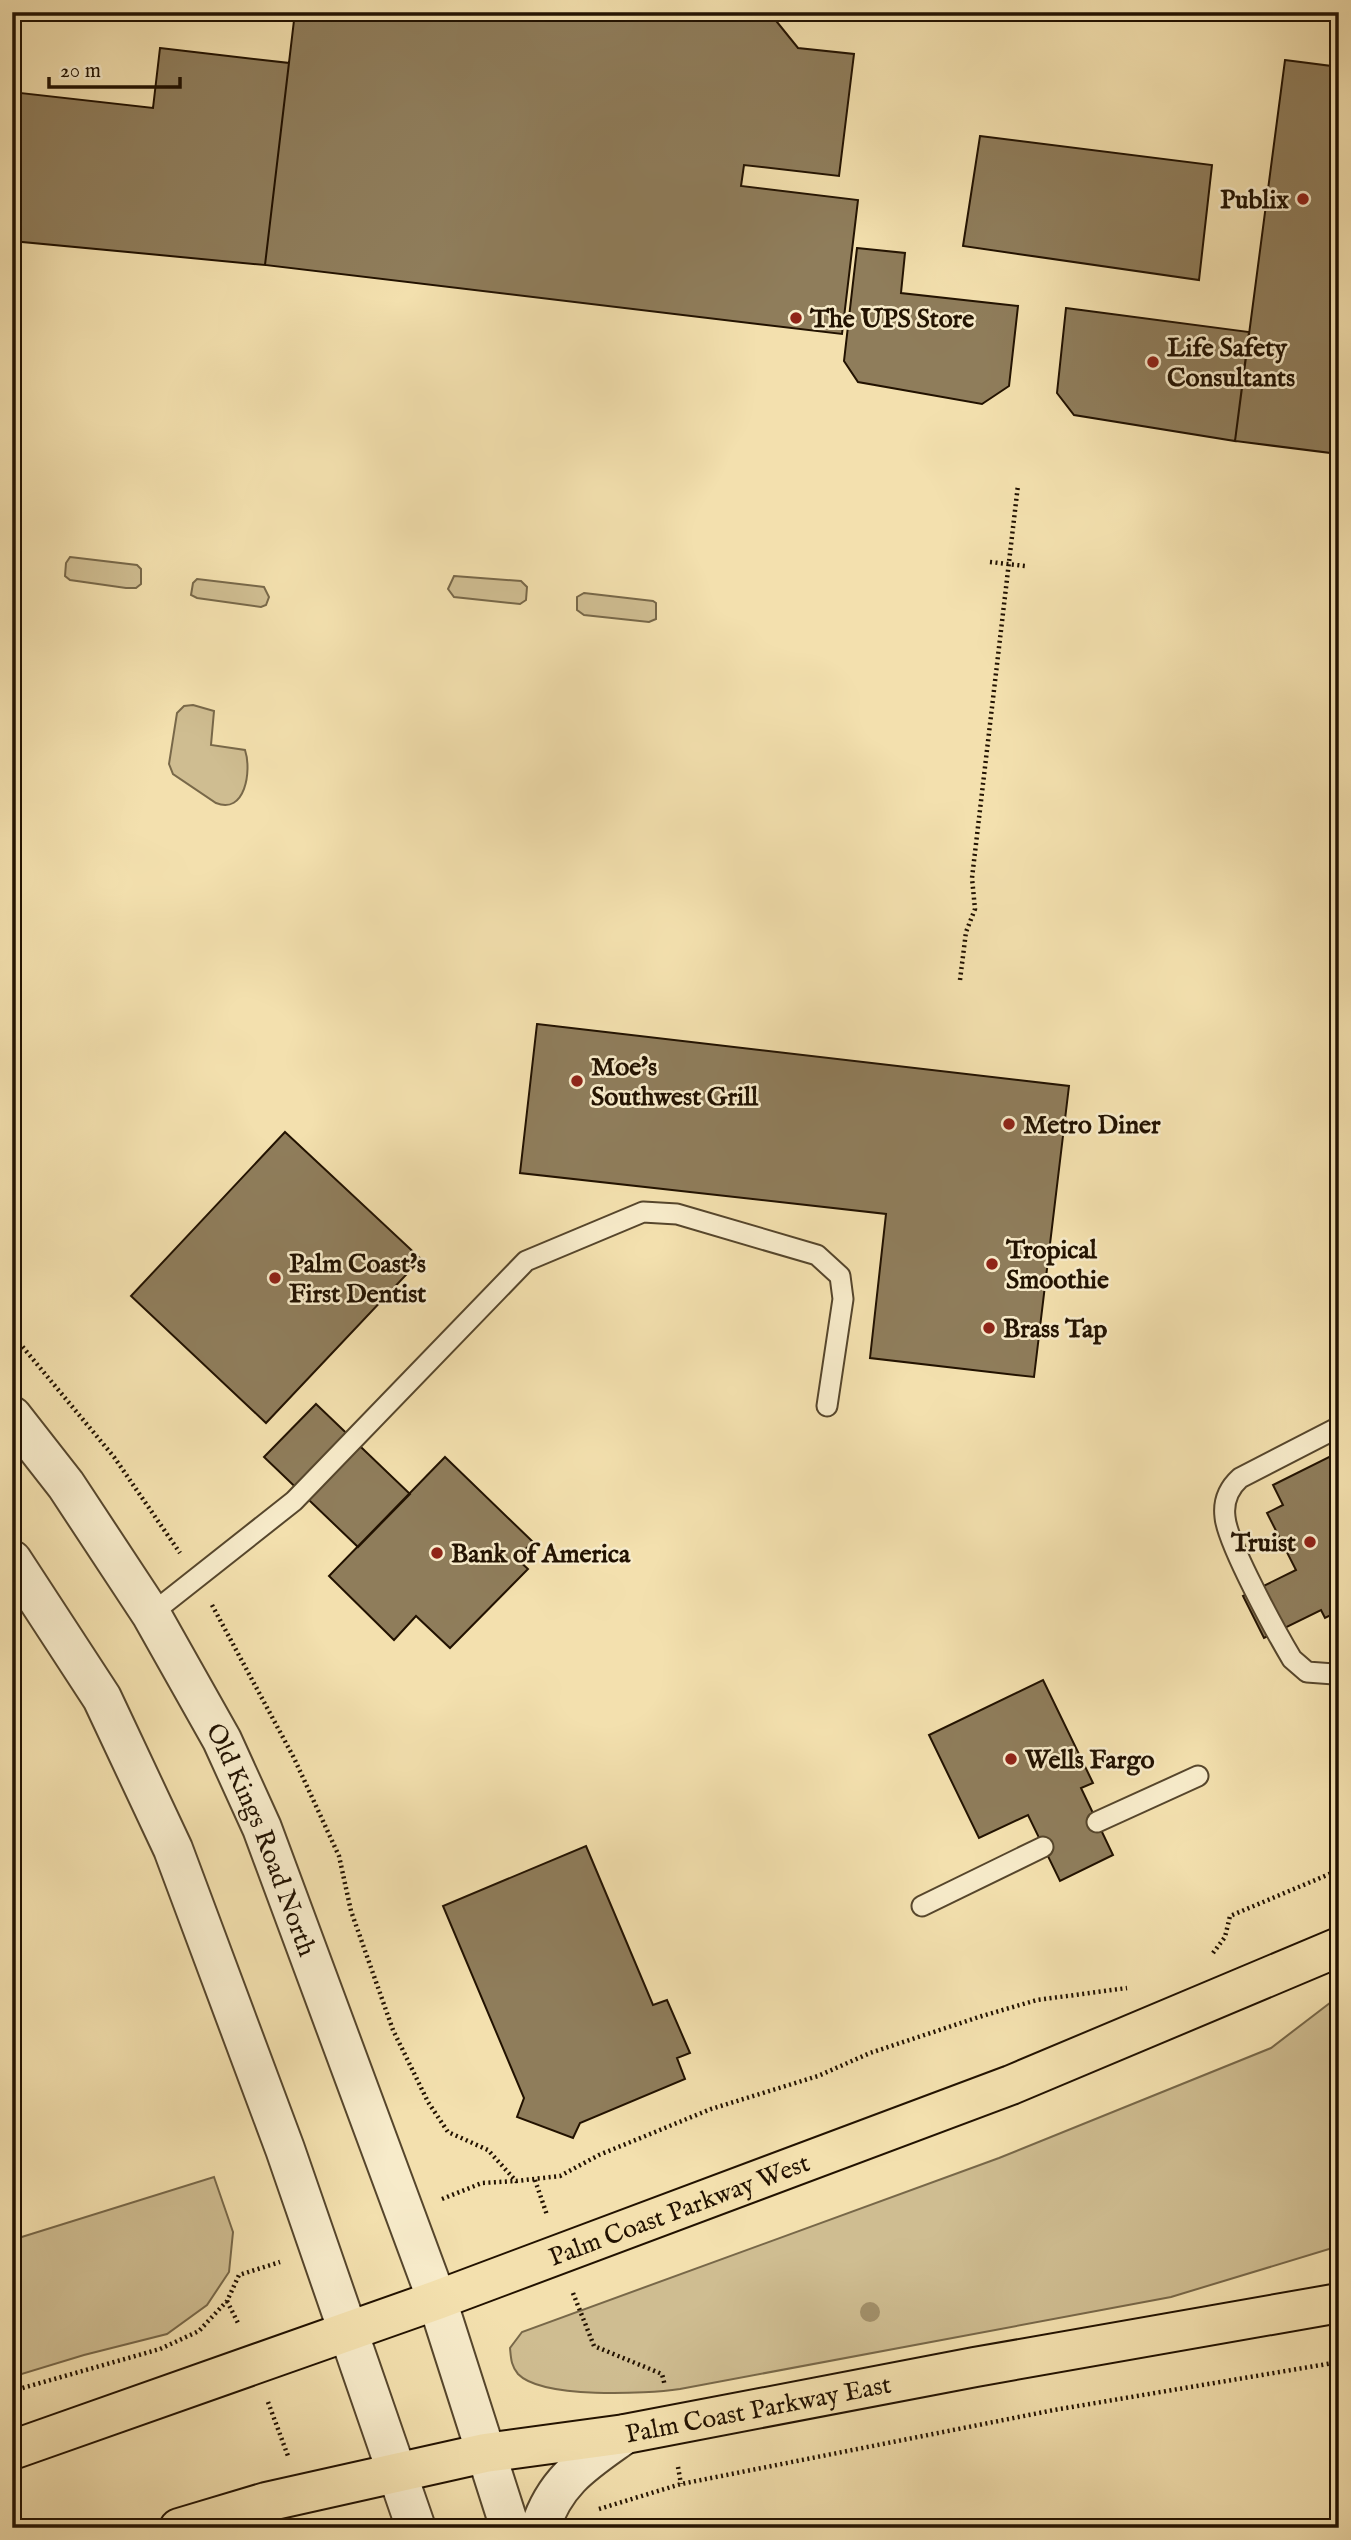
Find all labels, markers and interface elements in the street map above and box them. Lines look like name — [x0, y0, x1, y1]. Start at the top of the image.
scale bar — [49, 46, 180, 90]
text: 20 m — [60, 58, 101, 85]
place label: Publix — [1220, 184, 1289, 217]
marker: Publix — [1295, 191, 1311, 207]
place label: The UPS Store — [809, 303, 974, 336]
marker: The UPS Store — [788, 310, 804, 326]
place label: Life Safety Consultants — [1167, 332, 1295, 395]
marker: Life Safety Consultants — [1145, 354, 1161, 370]
place label: Moe's Southwest Grill — [591, 1051, 759, 1114]
marker: Moe's Southwest Grill — [569, 1073, 585, 1089]
place label: Metro Diner — [1023, 1109, 1161, 1142]
marker: Metro Diner — [1001, 1116, 1017, 1132]
place label: Tropical Smoothie — [1005, 1234, 1109, 1297]
place label: Palm Coast's First Dentist — [289, 1248, 426, 1311]
marker: Tropical Smoothie — [984, 1256, 1000, 1272]
marker: Palm Coast's First Dentist — [267, 1270, 283, 1286]
place label: Brass Tap — [1003, 1313, 1107, 1346]
marker: Brass Tap — [981, 1320, 997, 1336]
place label: Truist — [1230, 1527, 1296, 1560]
marker: Truist — [1302, 1534, 1318, 1550]
place label: Bank of America — [451, 1538, 631, 1571]
marker: Bank of America — [429, 1545, 445, 1561]
street label: Old Kings Road North — [198, 1718, 323, 1961]
place label: Wells Fargo — [1024, 1744, 1154, 1777]
marker: Wells Fargo — [1003, 1751, 1019, 1767]
street label: Palm Coast Parkway West — [544, 2147, 814, 2275]
street label: Palm Coast Parkway East — [623, 2368, 894, 2452]

